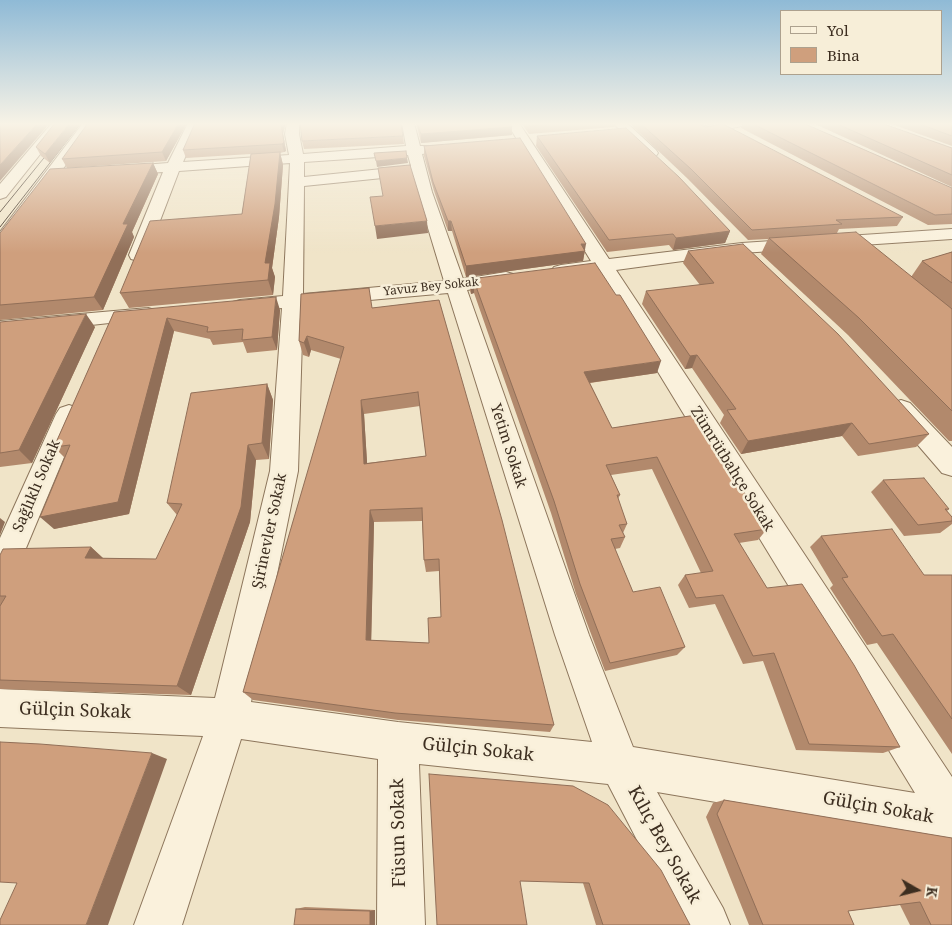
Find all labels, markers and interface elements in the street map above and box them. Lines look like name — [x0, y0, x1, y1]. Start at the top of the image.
legend — [780, 10, 942, 75]
text: Yol — [827, 20, 849, 40]
text: Bina — [827, 45, 860, 65]
street label: Yavuz Bey Sokak — [383, 275, 479, 299]
street label: Yetim Sokak — [486, 402, 530, 490]
street label: Zümrütbahçe Sokak — [686, 403, 778, 535]
street label: Sağlıklı Sokak — [9, 437, 65, 535]
street label: Şirinevler Sokak — [249, 472, 291, 590]
street label: Gülçin Sokak — [19, 698, 131, 724]
street label: Gülçin Sokak — [421, 733, 535, 767]
street label: Füsun Sokak — [387, 778, 411, 888]
street label: Kılıç Bey Sokak — [623, 783, 705, 907]
street label: Gülçin Sokak — [821, 788, 935, 828]
north arrow — [892, 865, 942, 915]
text: K — [922, 886, 942, 899]

